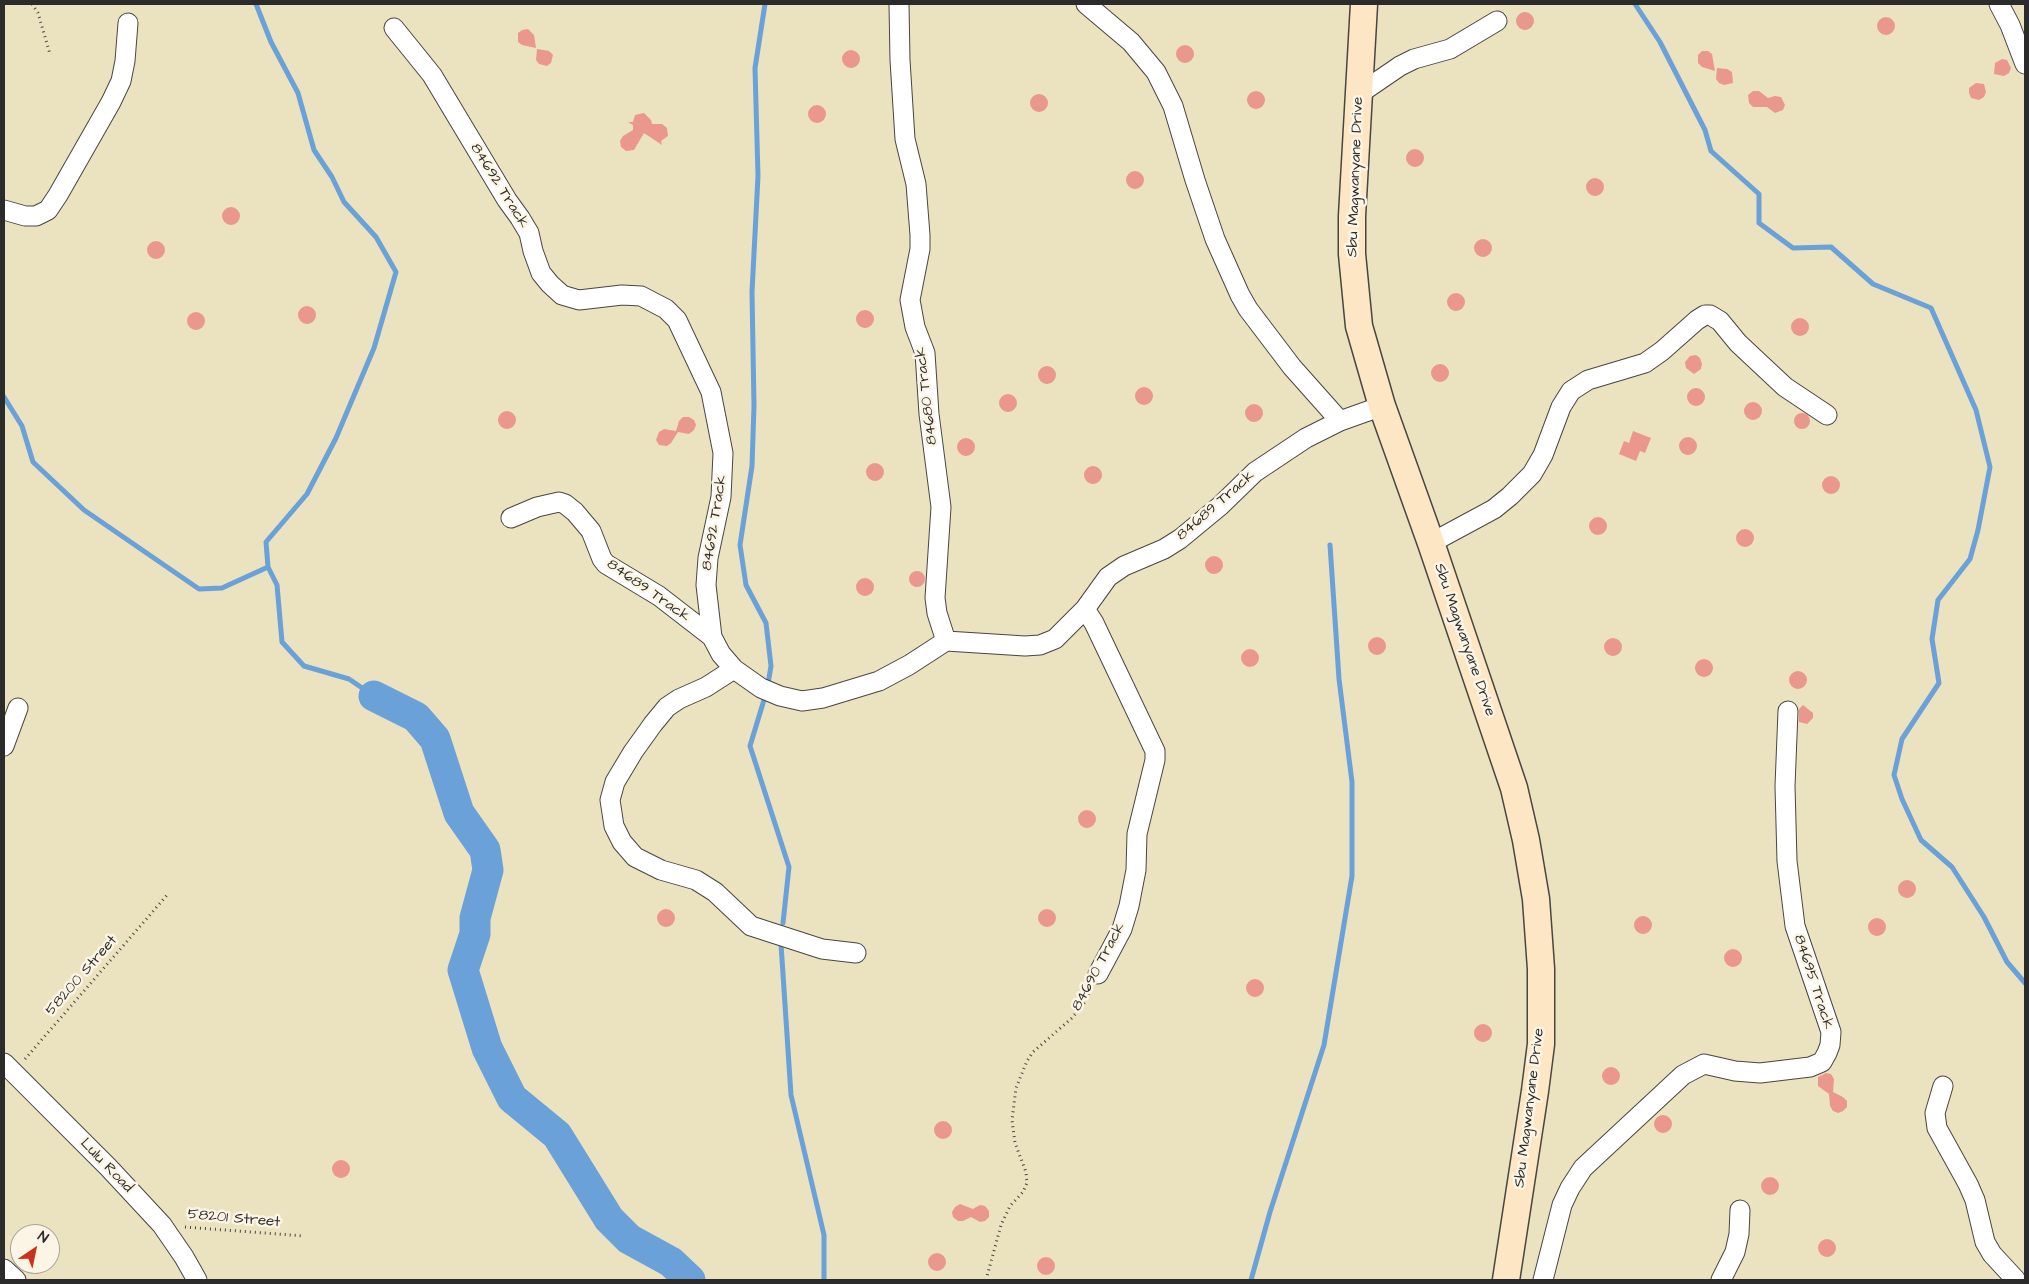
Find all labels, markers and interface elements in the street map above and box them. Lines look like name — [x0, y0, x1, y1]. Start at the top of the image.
street label: Sbu Magwanyane Drive — [1344, 97, 1368, 257]
street label: 84692 Track — [466, 140, 532, 232]
street label: 84680 Track — [912, 346, 942, 446]
street label: 84689 Track — [1173, 467, 1259, 545]
street label: 84692 Track — [699, 474, 731, 572]
street label: 84689 Track — [603, 556, 693, 626]
street label: Sbu Magwanyane Drive — [1429, 561, 1499, 719]
street label: 84690 Track — [1068, 920, 1130, 1014]
street label: 58200 Street — [42, 932, 122, 1020]
street label: 84695 Track — [1789, 932, 1837, 1032]
street label: Sbu Magwanyane Drive — [1511, 1027, 1549, 1189]
street label: Lulu Road — [76, 1135, 136, 1197]
street label: 58201 Street — [187, 1206, 281, 1232]
north arrow — [10, 1224, 60, 1274]
text: N — [34, 1227, 52, 1248]

